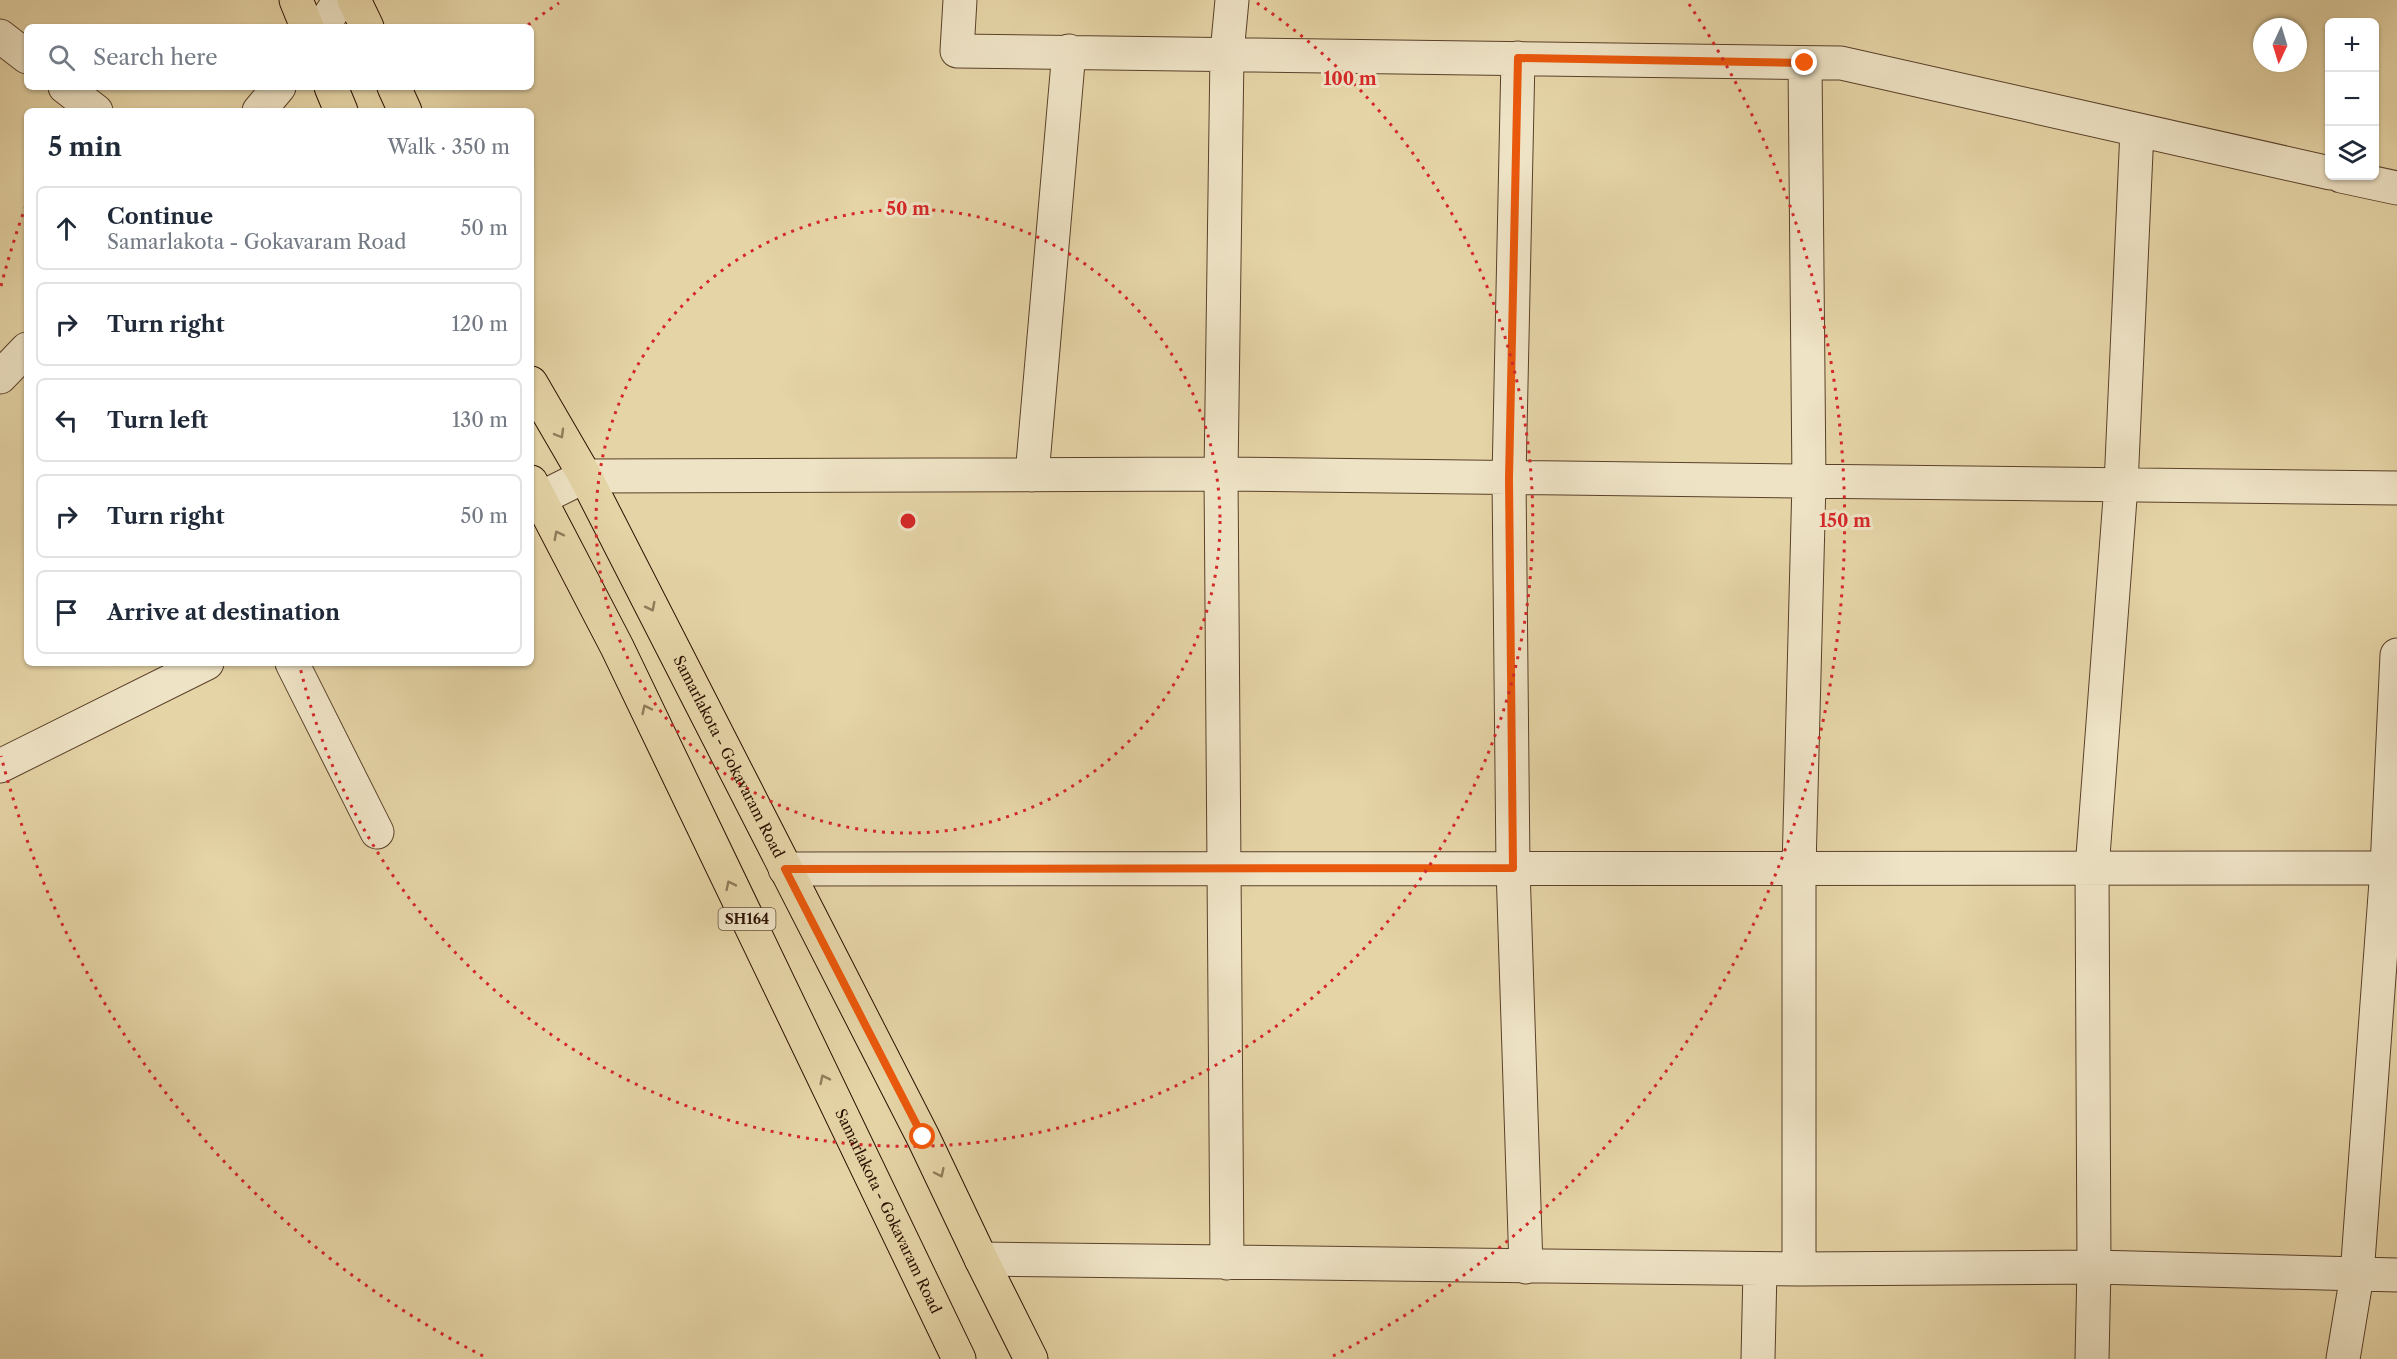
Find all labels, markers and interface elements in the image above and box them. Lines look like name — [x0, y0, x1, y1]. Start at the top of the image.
north arrow — [2253, 18, 2307, 72]
map controls — [2325, 18, 2379, 180]
button: + — [2325, 18, 2379, 72]
search box — [24, 24, 534, 90]
icon: search — [45, 41, 78, 74]
text: Search here — [93, 44, 218, 71]
route end — [1791, 49, 1817, 75]
text: 100 m — [1323, 68, 1377, 90]
button: − — [2325, 72, 2379, 126]
button: layers — [2325, 126, 2379, 180]
text: 5 min — [48, 131, 122, 163]
text: Walk · 350 m — [387, 135, 510, 159]
text: 50 m — [886, 198, 930, 220]
text: Continue — [107, 203, 213, 230]
icon: ahead — [50, 212, 83, 245]
text: 50 m — [461, 216, 508, 240]
text: Samarlakota - Gokavaram Road — [107, 230, 406, 254]
icon: right — [50, 308, 83, 341]
text: Turn right — [107, 311, 225, 338]
text: 120 m — [451, 312, 508, 336]
icon: left — [50, 404, 83, 437]
text: Turn left — [107, 407, 208, 434]
text: 130 m — [452, 408, 508, 432]
one-way arrow — [553, 428, 565, 438]
icon: right — [50, 500, 83, 533]
text: Turn right — [107, 503, 225, 530]
text: 50 m — [461, 504, 508, 528]
text: 150 m — [1819, 510, 1871, 532]
centre of rings — [898, 511, 918, 531]
one-way arrow — [554, 530, 566, 541]
icon: arrive — [50, 596, 83, 629]
text: Arrive at destination — [107, 599, 340, 626]
one-way arrow — [644, 600, 655, 611]
street label: Samarlakota - Gokavaram Road — [669, 652, 789, 861]
one-way arrow — [642, 704, 654, 715]
one-way arrow — [726, 880, 738, 891]
road number: SH164 — [718, 908, 776, 930]
one-way arrow — [820, 1075, 832, 1086]
street label: Samarlakota - Gokavaram Road — [831, 1106, 946, 1316]
route start — [909, 1123, 935, 1149]
one-way arrow — [932, 1167, 944, 1178]

